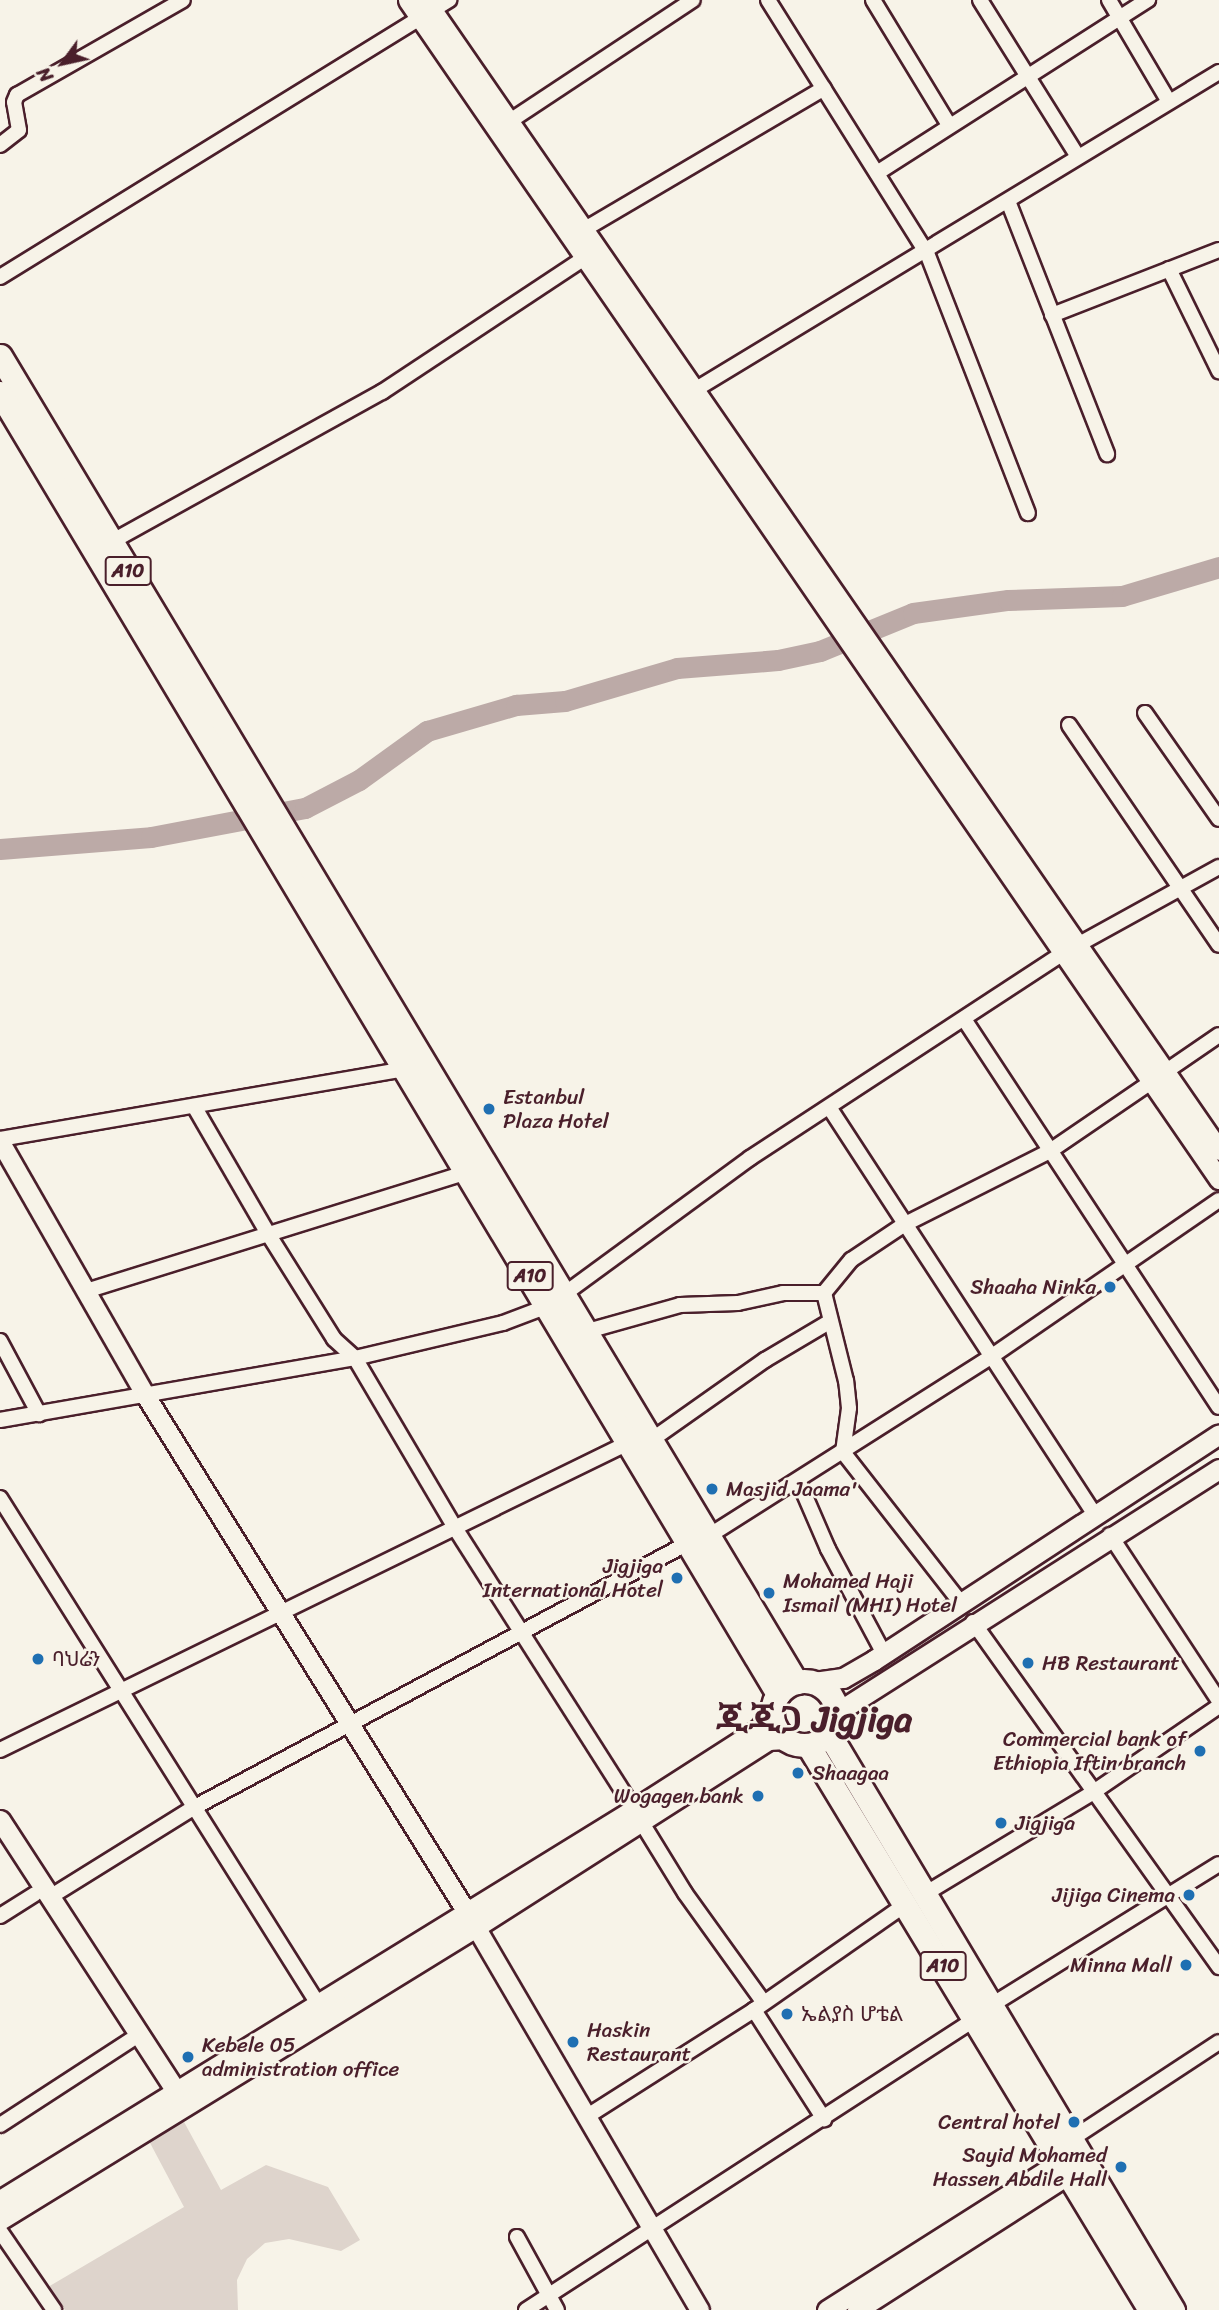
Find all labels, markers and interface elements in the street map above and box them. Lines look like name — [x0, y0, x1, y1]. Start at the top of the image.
north arrow — [28, 28, 98, 98]
text: N — [28, 60, 62, 89]
road number: A10 — [104, 556, 152, 586]
place label: Estanbul Plaza Hotel — [503, 1084, 610, 1134]
marker: Estanbul Plaza Hotel — [481, 1101, 497, 1117]
road number: A10 — [505, 1260, 554, 1292]
place label: Shaaha Ninka — [970, 1274, 1096, 1300]
marker: Shaaha Ninka — [1102, 1279, 1118, 1295]
place label: Masjid Jaama' — [726, 1476, 858, 1502]
marker: Masjid Jaama' — [704, 1481, 720, 1497]
place label: Jigjiga International Hotel — [482, 1553, 663, 1603]
place label: Mohamed Haji Ismail (MHI) Hotel — [783, 1568, 957, 1618]
marker: Jigjiga International Hotel — [669, 1570, 685, 1586]
marker: Mohamed Haji Ismail (MHI) Hotel — [761, 1585, 777, 1601]
place label: ባህሬን — [52, 1646, 100, 1672]
place label: HB Restaurant — [1042, 1650, 1180, 1676]
marker: ባህሬን — [30, 1651, 46, 1667]
marker: HB Restaurant — [1020, 1655, 1036, 1671]
district label: ጂጂጋ Jigjiga — [716, 1698, 912, 1740]
place label: Commercial bank of Ethiopia Iftin branch — [993, 1726, 1186, 1776]
marker: Commercial bank of Ethiopia Iftin branch — [1192, 1743, 1208, 1759]
place label: Shaagaa — [812, 1760, 889, 1786]
marker: Shaagaa — [790, 1765, 806, 1781]
place label: Wogagen bank — [614, 1783, 744, 1809]
marker: Wogagen bank — [750, 1788, 766, 1804]
place label: Jigjiga — [1015, 1810, 1075, 1836]
marker: Jigjiga — [993, 1815, 1009, 1831]
place label: Jijiga Cinema — [1052, 1882, 1175, 1908]
marker: Jijiga Cinema — [1181, 1887, 1197, 1903]
road number: A10 — [918, 1950, 968, 1982]
place label: Minna Mall — [1071, 1952, 1172, 1978]
marker: Minna Mall — [1178, 1957, 1194, 1973]
place label: ኤልያስ ሆቴል — [801, 2001, 903, 2027]
marker: ኤልያስ ሆቴል — [779, 2006, 795, 2022]
place label: Haskin Restaurant — [587, 2017, 691, 2067]
place label: Kebele 05 administration office — [202, 2032, 399, 2082]
marker: Haskin Restaurant — [565, 2034, 581, 2050]
marker: Kebele 05 administration office — [180, 2049, 196, 2065]
place label: Central hotel — [937, 2109, 1060, 2135]
marker: Central hotel — [1066, 2114, 1082, 2130]
place label: Sayid Mohamed Hassen Abdile Hall — [933, 2142, 1107, 2192]
marker: Sayid Mohamed Hassen Abdile Hall — [1113, 2159, 1129, 2175]

